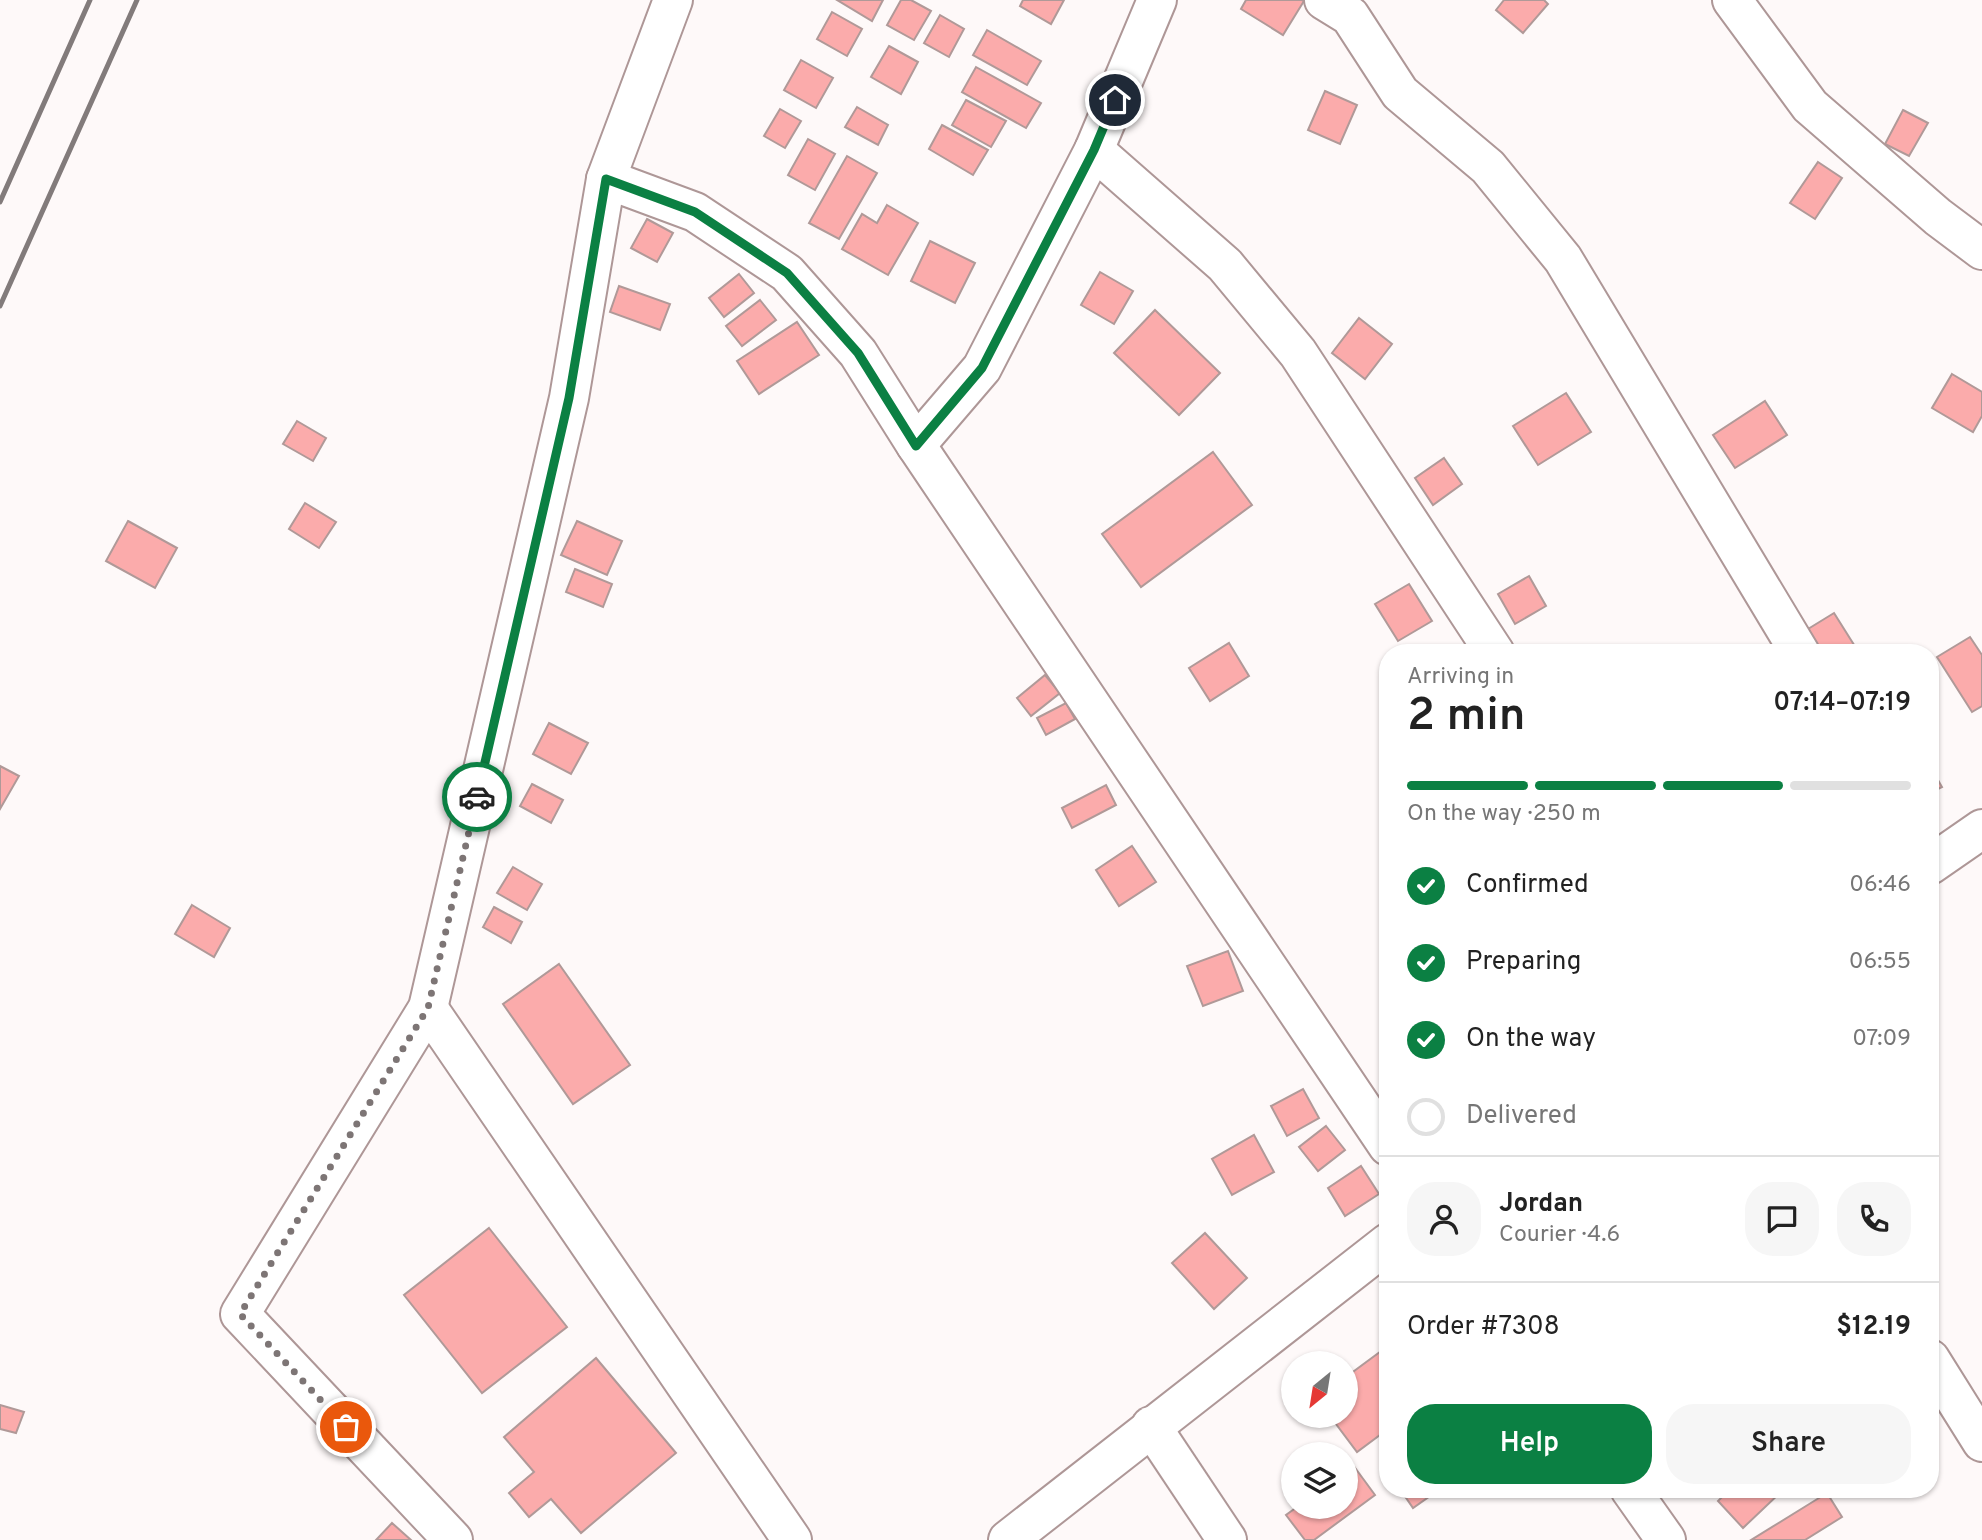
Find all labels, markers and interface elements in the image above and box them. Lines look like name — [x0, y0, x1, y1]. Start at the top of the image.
pin — [1085, 70, 1145, 130]
icon: home — [1096, 81, 1134, 119]
text: Arriving in — [1407, 663, 1514, 692]
text: 07:14–07:19 — [1773, 687, 1911, 720]
text: 2 min — [1407, 688, 1526, 747]
courier — [442, 762, 512, 832]
icon: car — [458, 778, 496, 816]
text: On the way · 250 m — [1407, 800, 1601, 829]
icon: check — [1407, 867, 1445, 905]
text: Confirmed — [1466, 869, 1589, 902]
text: 06:46 — [1849, 871, 1911, 900]
icon: check — [1407, 944, 1445, 982]
text: Preparing — [1466, 946, 1581, 979]
text: 06:55 — [1849, 948, 1911, 977]
icon: check — [1407, 1021, 1445, 1059]
text: On the way — [1466, 1023, 1596, 1056]
text: 07:09 — [1852, 1025, 1911, 1054]
text: Delivered — [1466, 1100, 1577, 1133]
button: person — [1407, 1182, 1481, 1256]
button: chat — [1745, 1182, 1819, 1256]
button: phone — [1837, 1182, 1911, 1256]
text: Jordan — [1499, 1188, 1583, 1221]
text: Courier · 4.6 — [1499, 1221, 1620, 1250]
text: Order #7308 — [1407, 1311, 1560, 1344]
text: $12.19 — [1836, 1311, 1911, 1344]
north arrow — [1281, 1351, 1358, 1428]
map controls — [1281, 1351, 1358, 1519]
pin — [316, 1397, 376, 1457]
button: Help — [1407, 1404, 1652, 1484]
button: Share — [1666, 1404, 1911, 1484]
icon: bag — [327, 1408, 365, 1446]
button: layers — [1281, 1442, 1358, 1519]

